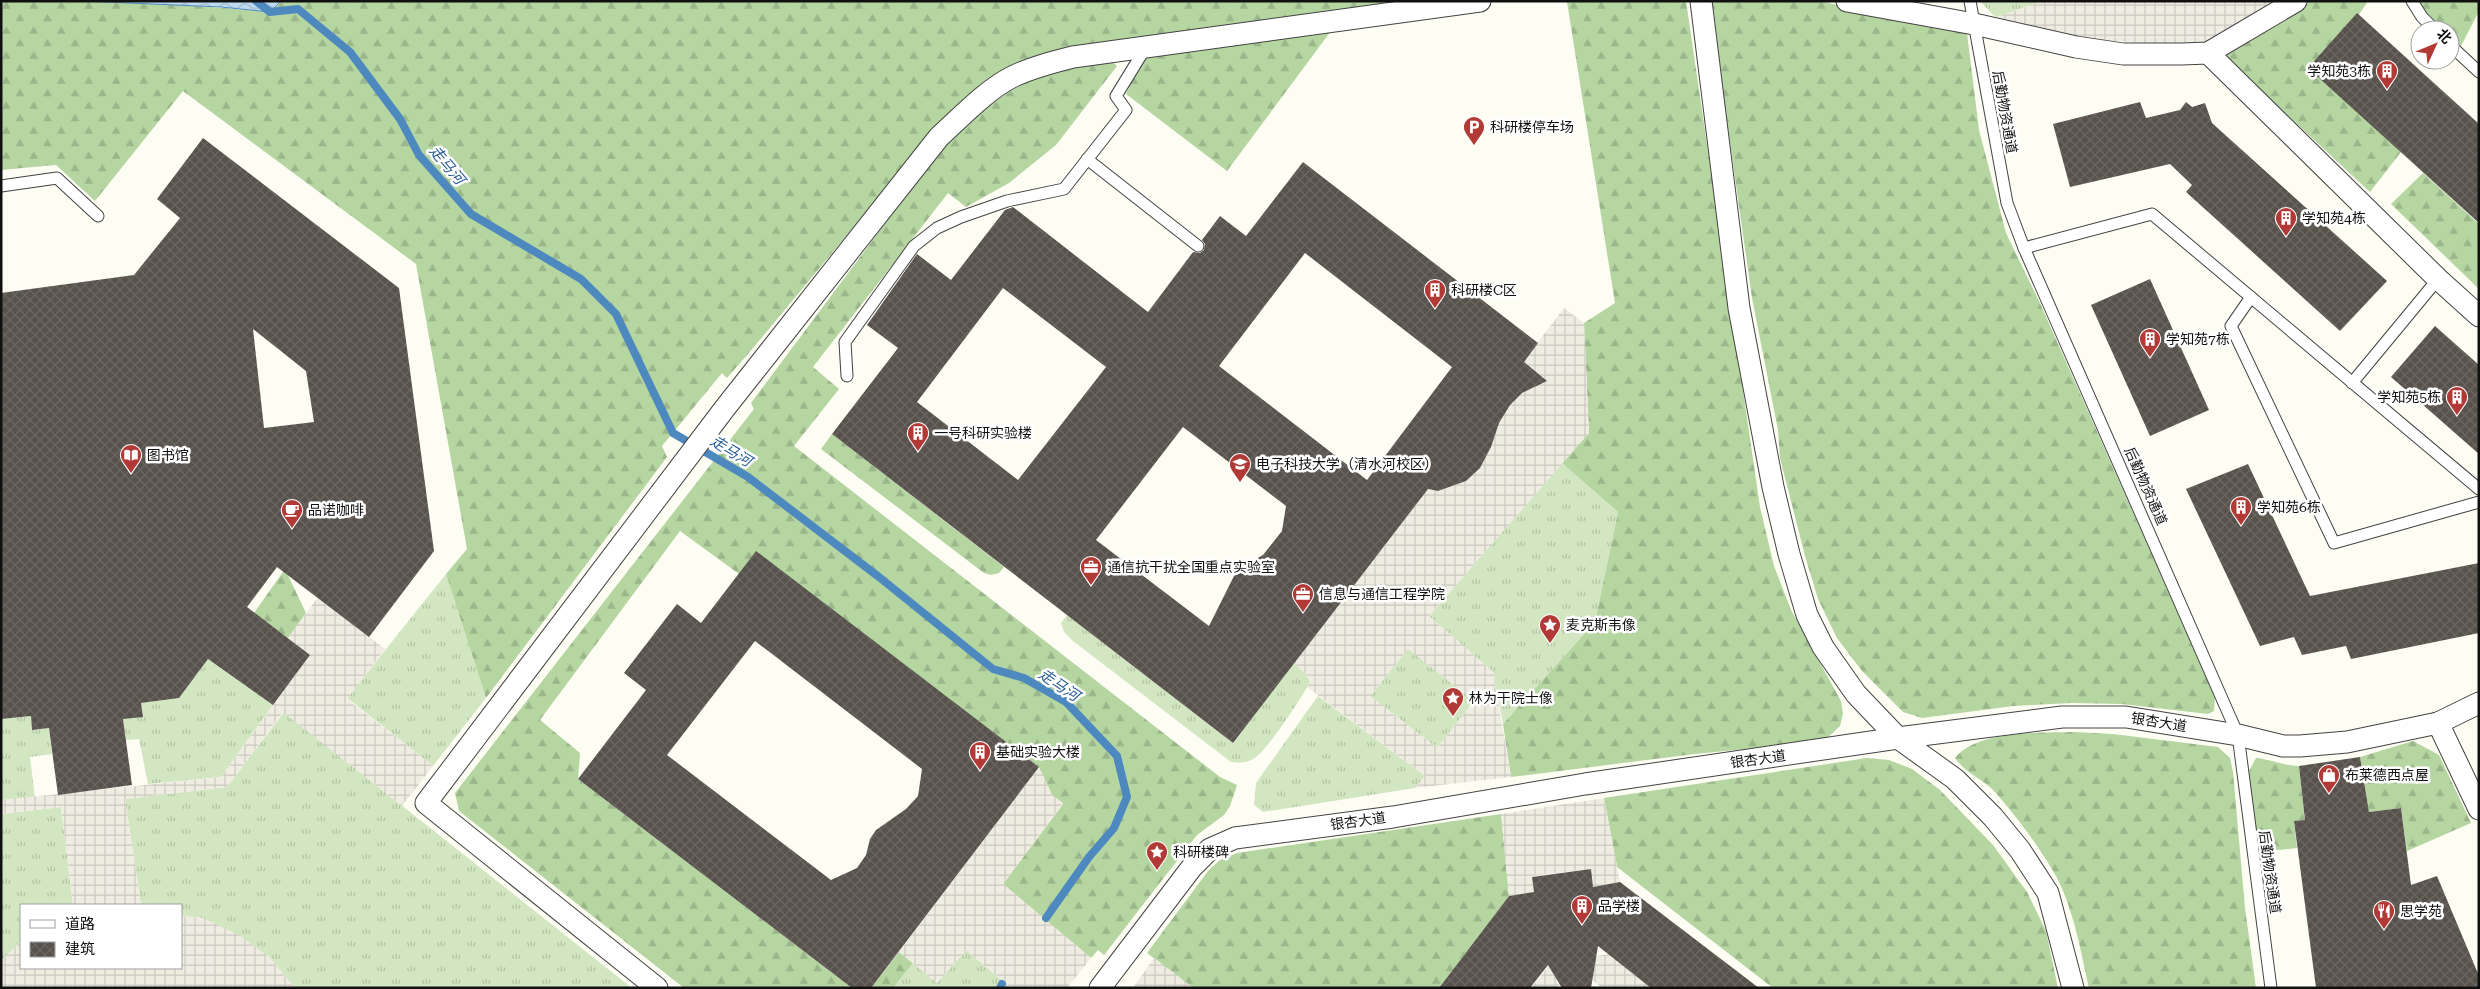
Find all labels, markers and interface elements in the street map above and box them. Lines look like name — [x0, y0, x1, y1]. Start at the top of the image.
north arrow — [2410, 20, 2460, 70]
text: 北 — [2434, 25, 2455, 47]
building icon: 学知苑3栋 — [2375, 59, 2399, 90]
place label: 学知苑3栋 — [2307, 63, 2371, 79]
street label: 后勤物资通道 — [1990, 69, 2020, 155]
parking icon: 科研楼停车场 — [1462, 115, 1486, 146]
place label: 科研楼停车场 — [1490, 119, 1574, 135]
water label: 走马河 — [426, 142, 470, 190]
building icon: 学知苑4栋 — [2274, 206, 2298, 237]
place label: 学知苑4栋 — [2302, 210, 2366, 226]
building icon: 科研楼C区 — [1423, 278, 1447, 309]
place label: 科研楼C区 — [1451, 282, 1517, 298]
building icon: 学知苑7栋 — [2138, 327, 2162, 358]
place label: 学知苑7栋 — [2166, 331, 2230, 347]
building icon: 学知苑5栋 — [2445, 385, 2469, 416]
place label: 学知苑5栋 — [2377, 389, 2441, 405]
building icon: 一号科研实验楼 — [906, 421, 930, 452]
place label: 一号科研实验楼 — [934, 425, 1032, 441]
water label: 走马河 — [707, 432, 757, 472]
library icon: 图书馆 — [119, 443, 143, 474]
street label: 后勤物资通道 — [2122, 444, 2170, 528]
place label: 图书馆 — [147, 447, 189, 463]
school or university icon: 电子科技大学（清水河校区） — [1228, 452, 1252, 483]
place label: 电子科技大学（清水河校区） — [1256, 456, 1438, 472]
building icon: 学知苑6栋 — [2229, 495, 2253, 526]
cafe icon: 品诺咖啡 — [280, 498, 304, 529]
place label: 学知苑6栋 — [2257, 499, 2321, 515]
place label: 品诺咖啡 — [308, 502, 364, 518]
office icon: 通信抗干扰全国重点实验室 — [1079, 555, 1103, 586]
place label: 通信抗干扰全国重点实验室 — [1107, 559, 1275, 575]
office icon: 信息与通信工程学院 — [1291, 582, 1315, 613]
place label: 信息与通信工程学院 — [1319, 586, 1445, 602]
place icon: 麦克斯韦像 — [1538, 613, 1562, 644]
place label: 麦克斯韦像 — [1566, 617, 1636, 633]
water label: 走马河 — [1035, 665, 1085, 707]
place icon: 林为干院士像 — [1441, 686, 1465, 717]
place label: 林为干院士像 — [1469, 690, 1553, 706]
street label: 银杏大道 — [2130, 710, 2188, 734]
building icon: 基础实验大楼 — [968, 740, 992, 771]
place label: 基础实验大楼 — [996, 744, 1080, 760]
street label: 银杏大道 — [1729, 747, 1787, 771]
shop icon: 布莱德西点屋 — [2317, 763, 2341, 794]
place label: 布莱德西点屋 — [2345, 767, 2429, 783]
street label: 银杏大道 — [1329, 809, 1387, 833]
street label: 后勤物资通道 — [2256, 829, 2284, 915]
place icon: 科研楼碑 — [1145, 840, 1169, 871]
place label: 科研楼碑 — [1173, 844, 1229, 860]
building icon: 品学楼 — [1570, 894, 1594, 925]
place label: 品学楼 — [1598, 898, 1640, 914]
restaurant icon: 思学苑 — [2372, 899, 2396, 930]
place label: 思学苑 — [2400, 903, 2442, 919]
legend — [20, 904, 182, 969]
text: 道路 — [65, 915, 95, 933]
text: 建筑 — [65, 940, 95, 958]

